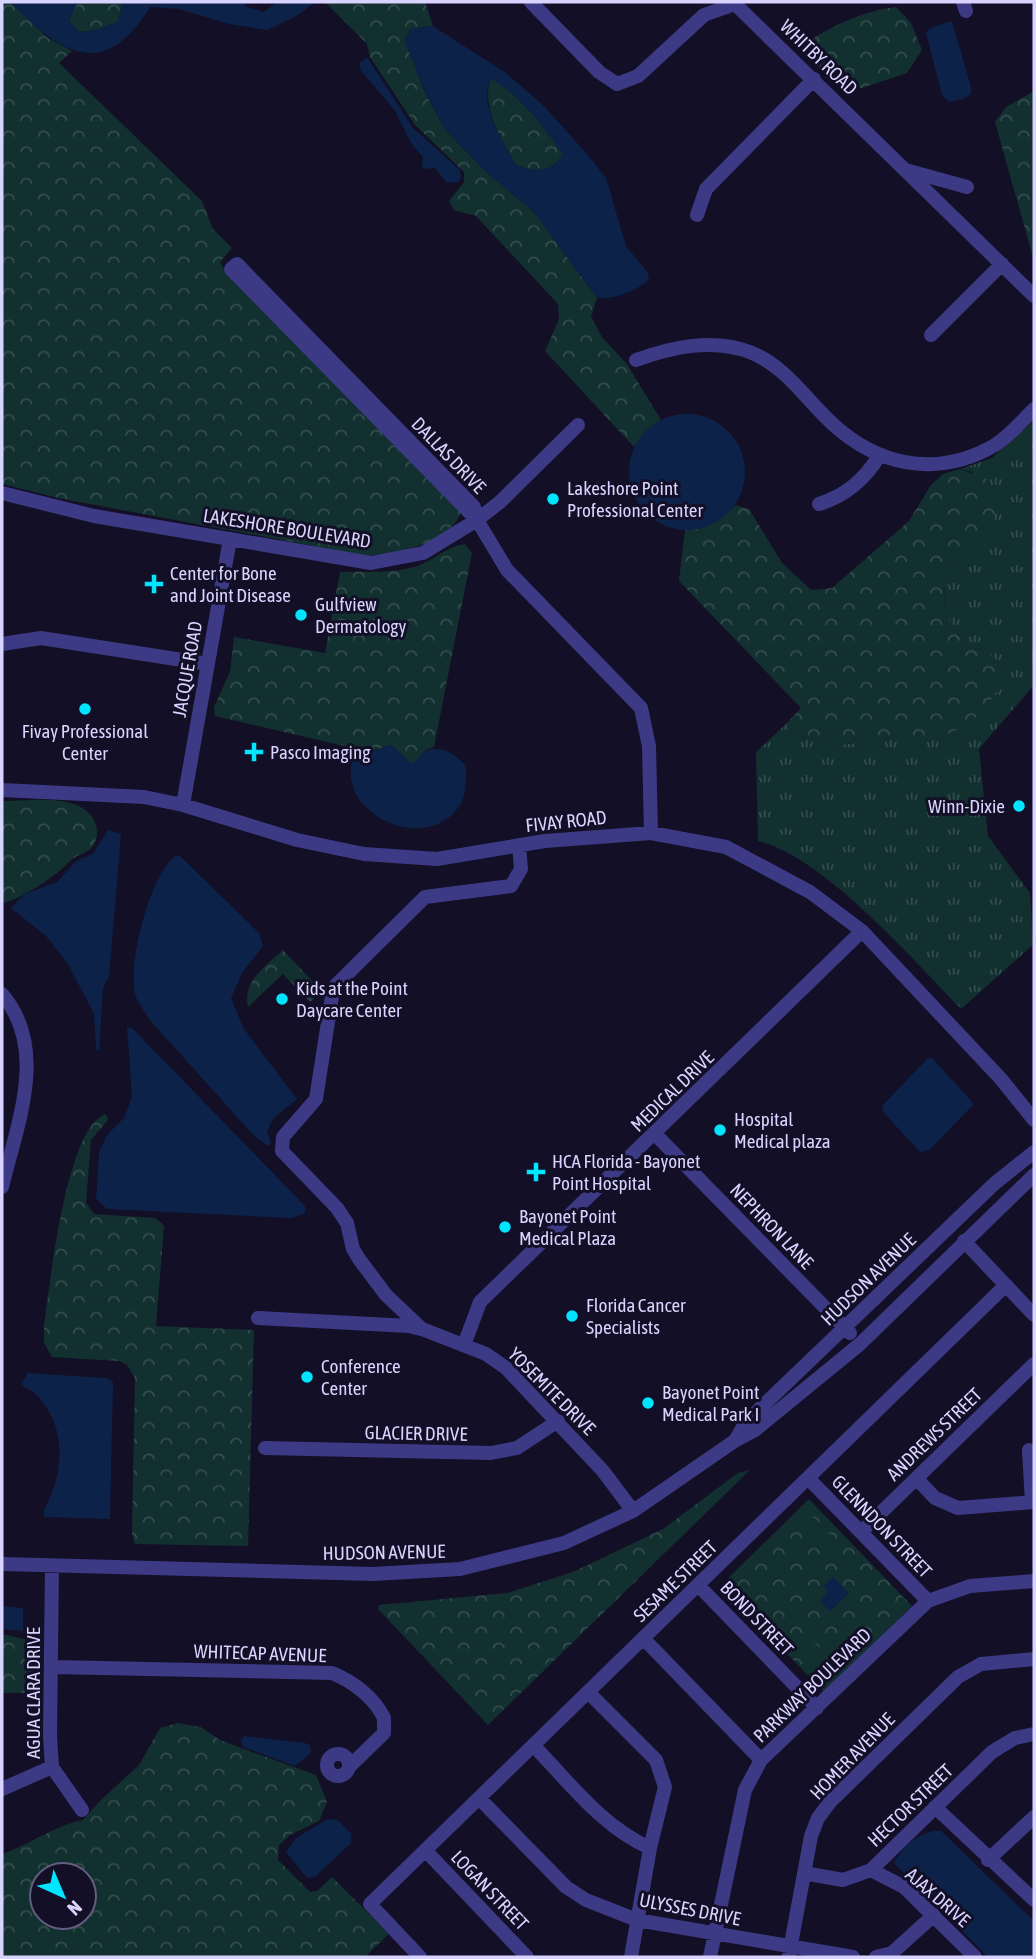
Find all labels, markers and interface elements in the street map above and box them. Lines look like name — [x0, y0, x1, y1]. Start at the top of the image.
street label: WHITBY ROAD — [776, 15, 862, 99]
street label: DALLAS DRIVE — [407, 412, 491, 498]
place label: Lakeshore Point Professional Center — [567, 477, 703, 521]
marker: Lakeshore Point Professional Center — [545, 491, 561, 507]
street label: LAKESHORE BOULEVARD — [202, 504, 372, 552]
place label: Center for Bone and Joint Disease — [170, 562, 291, 606]
marker: Center for Bone and Joint Disease — [144, 574, 164, 594]
place label: Gulfview Dermatology — [315, 593, 407, 637]
marker: Gulfview Dermatology — [293, 607, 309, 623]
street label: JACQUE ROAD — [168, 619, 206, 719]
marker: Fivay Professional Center — [77, 701, 93, 717]
place label: Fivay Professional Center — [22, 720, 148, 764]
place label: Pasco Imaging — [270, 741, 371, 763]
marker: Pasco Imaging — [244, 742, 264, 762]
place label: Winn-Dixie — [928, 795, 1005, 817]
marker: Winn-Dixie — [1011, 798, 1027, 814]
street label: FIVAY ROAD — [524, 806, 608, 836]
place label: Kids at the Point Daycare Center — [296, 977, 408, 1021]
marker: Kids at the Point Daycare Center — [274, 991, 290, 1007]
street label: MEDICAL DRIVE — [626, 1046, 718, 1136]
place label: Hospital Medical plaza — [734, 1108, 831, 1152]
marker: Hospital Medical plaza — [712, 1122, 728, 1138]
place label: HCA Florida - Bayonet Point Hospital — [552, 1150, 700, 1194]
marker: HCA Florida - Bayonet Point Hospital — [526, 1162, 546, 1182]
street label: NEPHRON LANE — [726, 1179, 818, 1273]
place label: Bayonet Point Medical Plaza — [519, 1205, 616, 1249]
marker: Bayonet Point Medical Plaza — [497, 1219, 513, 1235]
street label: HUDSON AVENUE — [816, 1228, 920, 1330]
place label: Florida Cancer Specialists — [586, 1294, 686, 1338]
marker: Florida Cancer Specialists — [564, 1308, 580, 1324]
street label: YOSEMITE DRIVE — [504, 1343, 600, 1439]
place label: Conference Center — [321, 1355, 401, 1399]
marker: Conference Center — [299, 1369, 315, 1385]
place label: Bayonet Point Medical Park I — [662, 1381, 759, 1425]
street label: ANDREWS STREET — [882, 1383, 987, 1485]
marker: Bayonet Point Medical Park I — [640, 1395, 656, 1411]
street label: GLACIER DRIVE — [364, 1421, 468, 1445]
street label: GLENNDON STREET — [828, 1470, 937, 1582]
street label: SESAME STREET — [629, 1535, 722, 1626]
street label: HUDSON AVENUE — [322, 1540, 446, 1564]
street label: BOND STREET — [716, 1576, 798, 1660]
street label: PARKWAY BOULEVARD — [749, 1623, 875, 1747]
street label: AGUA CLARA DRIVE — [22, 1627, 44, 1759]
street label: WHITECAP AVENUE — [193, 1640, 327, 1666]
street label: HOMER AVENUE — [805, 1708, 899, 1804]
street label: HECTOR STREET — [863, 1759, 957, 1851]
street label: LOGAN STREET — [447, 1846, 534, 1935]
north arrow — [28, 1861, 98, 1931]
street label: AJAX DRIVE — [901, 1863, 975, 1931]
street label: ULYSSES DRIVE — [637, 1888, 743, 1930]
text: N — [63, 1896, 86, 1920]

